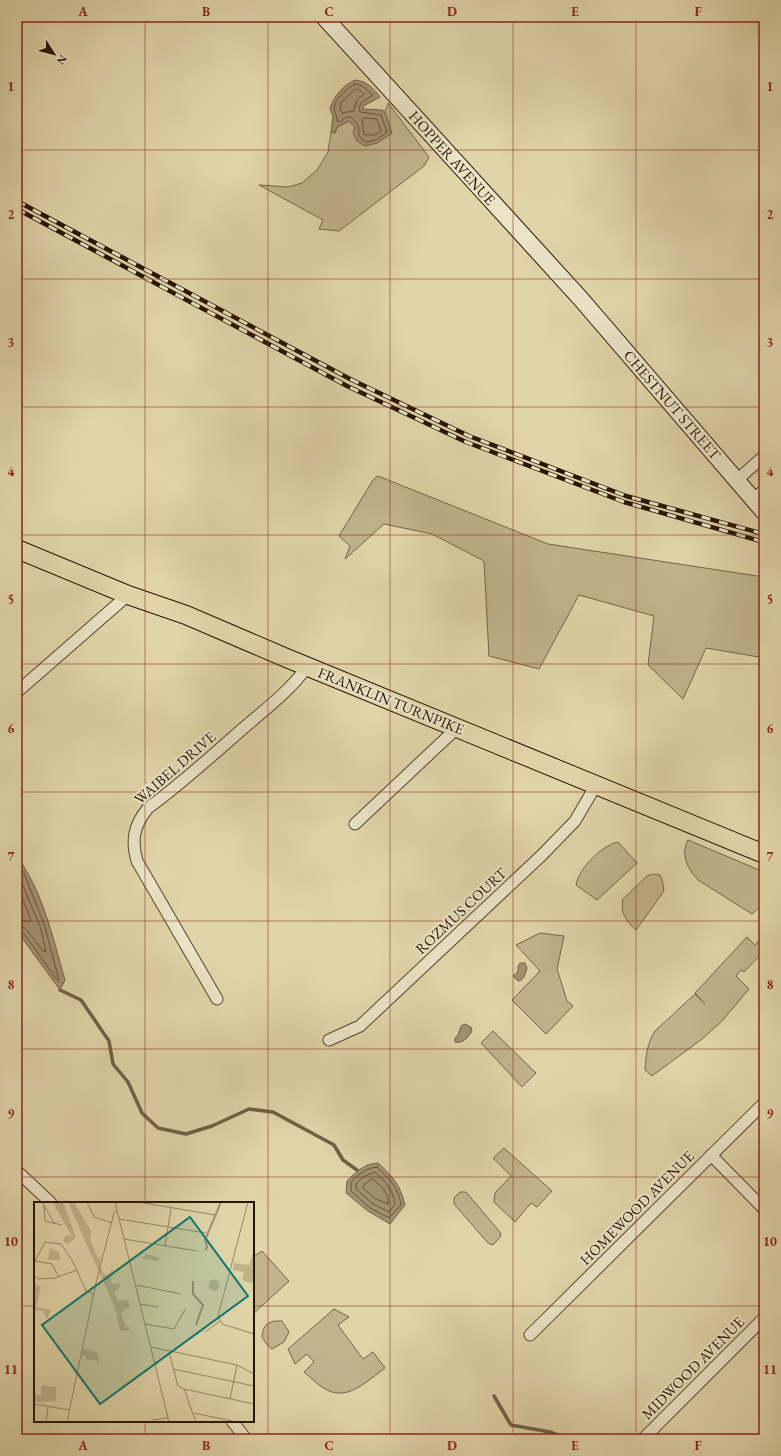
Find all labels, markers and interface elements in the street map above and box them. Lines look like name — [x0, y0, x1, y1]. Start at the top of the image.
text: A — [77, 3, 88, 20]
text: B — [202, 3, 210, 20]
text: C — [324, 3, 334, 20]
text: D — [447, 3, 457, 20]
text: E — [571, 3, 579, 20]
text: F — [694, 3, 702, 20]
north arrow — [34, 34, 74, 74]
text: N — [54, 52, 70, 68]
text: 1 — [8, 78, 15, 95]
text: 1 — [767, 78, 774, 95]
street label: HOPPER AVENUE — [405, 107, 500, 209]
text: 2 — [8, 206, 15, 223]
text: 2 — [767, 206, 774, 223]
text: 3 — [8, 334, 15, 351]
text: 3 — [767, 334, 774, 351]
street label: CHESTNUT STREET — [620, 346, 726, 464]
text: 4 — [8, 463, 15, 480]
text: 4 — [767, 463, 774, 480]
text: 5 — [8, 591, 14, 608]
text: 5 — [767, 591, 773, 608]
street label: FRANKLIN TURNPIKE — [315, 663, 468, 739]
text: 6 — [8, 720, 15, 737]
text: 6 — [767, 720, 774, 737]
street label: WAIBEL DRIVE — [130, 727, 220, 808]
text: 7 — [8, 848, 15, 865]
text: 7 — [767, 848, 774, 865]
street label: ROZMUS COURT — [411, 863, 511, 958]
text: 8 — [8, 976, 15, 993]
text: 8 — [767, 976, 774, 993]
text: 9 — [8, 1105, 15, 1122]
text: 9 — [767, 1105, 774, 1122]
street label: HOMEWOOD AVENUE — [575, 1146, 698, 1269]
inset map — [34, 1202, 254, 1422]
text: 10 — [4, 1233, 18, 1250]
text: 10 — [763, 1233, 777, 1250]
street label: MIDWOOD AVENUE — [637, 1312, 749, 1423]
text: 11 — [4, 1361, 18, 1378]
text: 11 — [763, 1361, 777, 1378]
text: A — [77, 1437, 88, 1454]
text: B — [202, 1437, 210, 1454]
text: C — [324, 1437, 334, 1454]
text: D — [447, 1437, 457, 1454]
text: E — [571, 1437, 579, 1454]
text: F — [694, 1437, 702, 1454]

